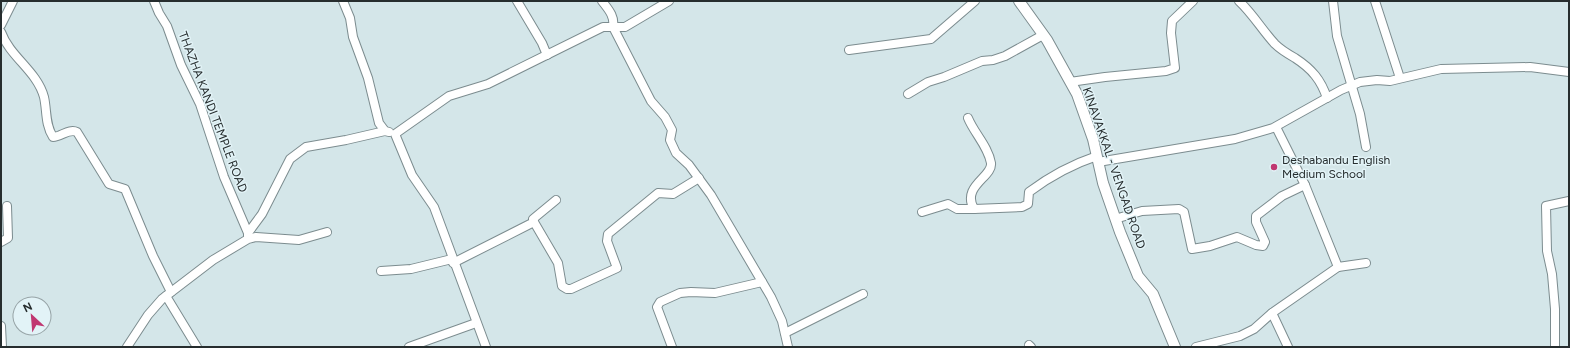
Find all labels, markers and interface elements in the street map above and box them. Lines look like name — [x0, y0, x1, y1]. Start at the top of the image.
street label: THAZHA KANDI TEMPLE ROAD — [176, 30, 250, 194]
street label: KINAVAKKAL - VENGAD ROAD — [1080, 86, 1148, 250]
place label: Deshabandu English Medium School — [1282, 153, 1391, 181]
marker: Deshabandu English Medium School — [1269, 162, 1279, 172]
north arrow — [12, 296, 52, 336]
text: N — [21, 300, 35, 315]

